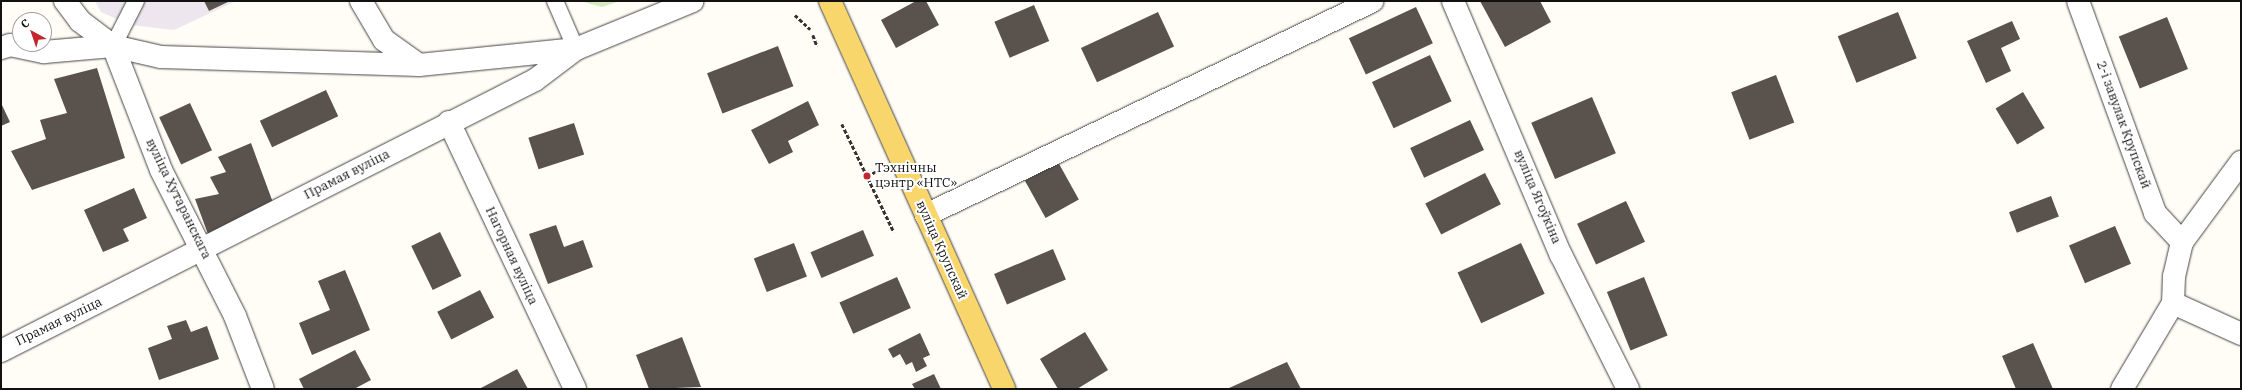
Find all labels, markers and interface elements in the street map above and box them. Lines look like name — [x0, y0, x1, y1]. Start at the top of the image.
north arrow — [12, 12, 52, 52]
text: С — [18, 16, 32, 31]
street label: 2-і завулак Крупскай — [2093, 59, 2153, 191]
street label: вуліца Хутаранскага — [142, 136, 214, 262]
street label: Прамая вуліца — [302, 147, 392, 203]
street label: вуліца Ягоўкіна — [1510, 148, 1564, 246]
place label: Тэхнічны цэнтр «НТС» — [875, 161, 957, 192]
marker: Тэхнічны цэнтр «НТС» — [862, 171, 872, 181]
street label: вуліца Крупскай — [912, 198, 970, 302]
street label: Нагорная вуліца — [481, 205, 541, 307]
street label: Прамая вуліца — [13, 294, 105, 350]

